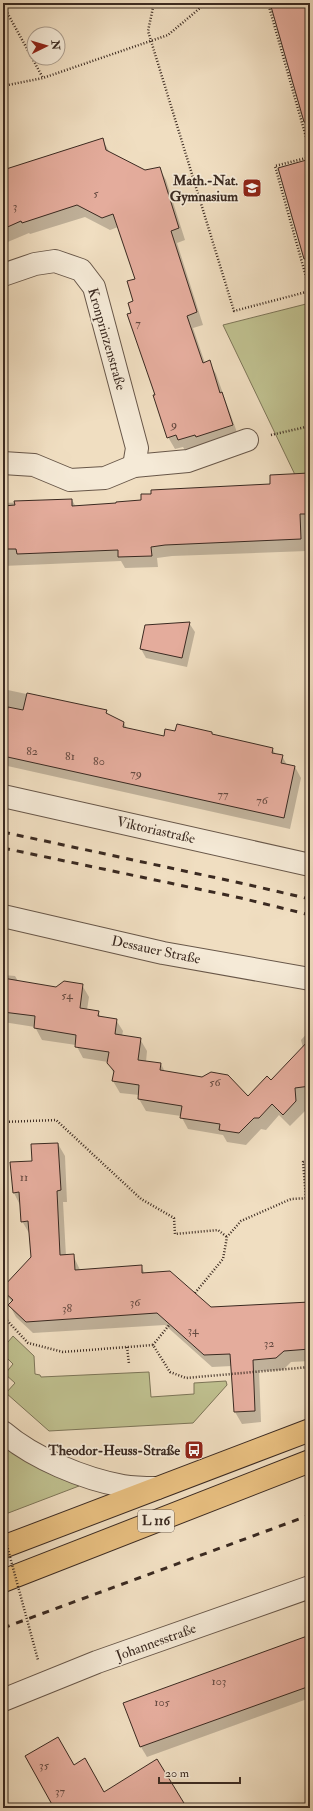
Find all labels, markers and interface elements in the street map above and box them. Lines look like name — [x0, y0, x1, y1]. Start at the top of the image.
north arrow — [26, 26, 66, 66]
text: N — [48, 39, 62, 52]
place label: Math.-Nat. Gymnasium — [170, 172, 238, 206]
school or university icon: Math.-Nat. Gymnasium — [241, 177, 263, 199]
house number: 5 — [93, 186, 99, 201]
house number: 3 — [13, 199, 17, 214]
street label: Kronprinzenstraße — [83, 286, 130, 393]
house number: 7 — [135, 316, 141, 331]
house number: 9 — [170, 417, 177, 432]
house number: 82 — [26, 744, 38, 759]
house number: 81 — [65, 749, 75, 764]
house number: 80 — [93, 754, 105, 769]
house number: 79 — [130, 766, 142, 781]
house number: 77 — [217, 787, 229, 802]
house number: 76 — [256, 793, 269, 808]
street label: Viktoriastraße — [115, 813, 197, 847]
street label: Dessauer Straße — [110, 932, 202, 968]
house number: 54 — [61, 988, 73, 1003]
house number: 56 — [209, 1075, 222, 1090]
house number: 11 — [20, 1170, 28, 1185]
house number: 36 — [130, 1295, 141, 1310]
house number: 38 — [62, 1301, 72, 1316]
house number: 34 — [187, 1323, 199, 1338]
house number: 32 — [264, 1336, 274, 1351]
bus stop icon: Theodor-Heuss-Straße — [183, 1439, 205, 1461]
place label: Theodor-Heuss-Straße — [47, 1442, 180, 1459]
road number: L 116 — [138, 1510, 174, 1532]
street label: Johannesstraße — [113, 1620, 198, 1665]
house number: 103 — [212, 1674, 226, 1689]
house number: 105 — [154, 1695, 171, 1710]
house number: 35 — [39, 1758, 50, 1773]
scale bar — [159, 1759, 240, 1785]
text: 20 m — [165, 1766, 190, 1781]
house number: 37 — [55, 1784, 66, 1799]

